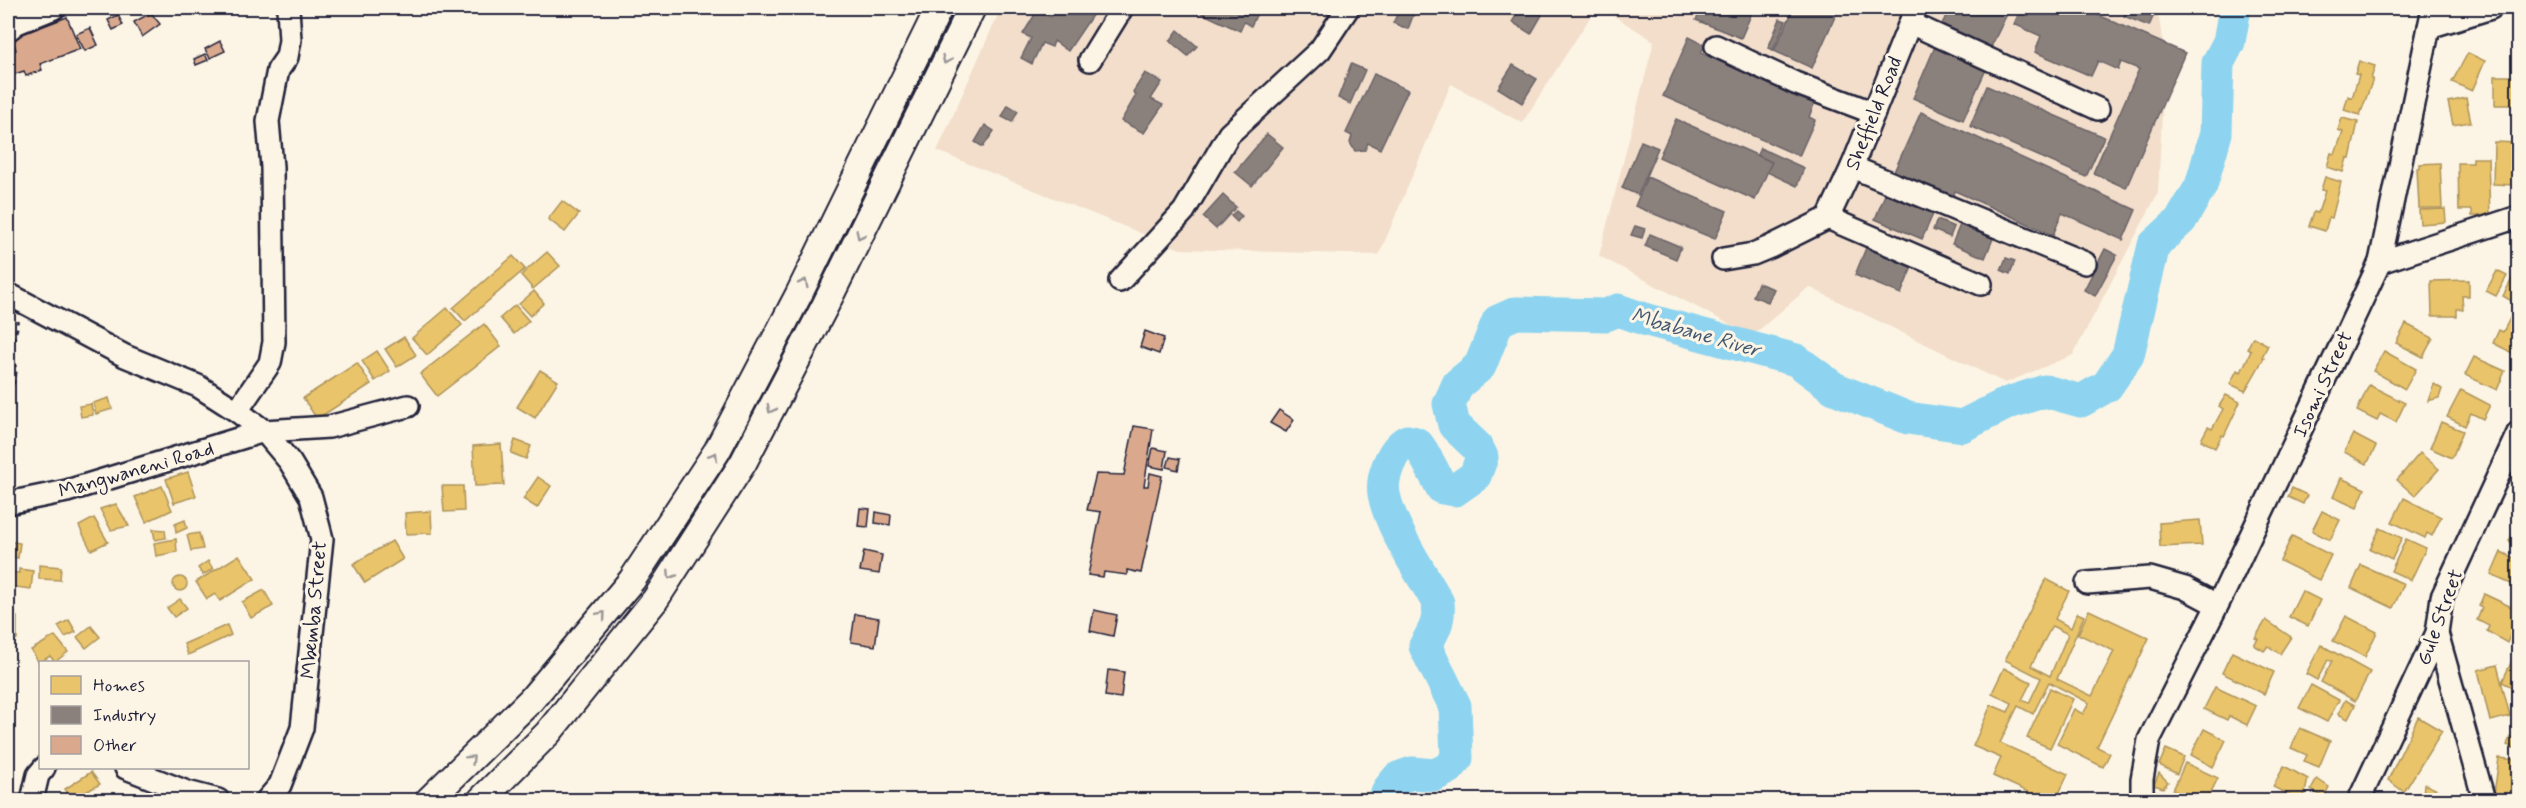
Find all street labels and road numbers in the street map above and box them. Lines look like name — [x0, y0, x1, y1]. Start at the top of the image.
street label: Sheffield Road — [1839, 53, 1909, 174]
street label: Isomi Street — [2287, 327, 2360, 442]
street label: Mangwaneni Road — [56, 435, 218, 506]
street label: Mbemba Street — [295, 540, 334, 680]
street label: Gule Street — [2411, 566, 2470, 669]

